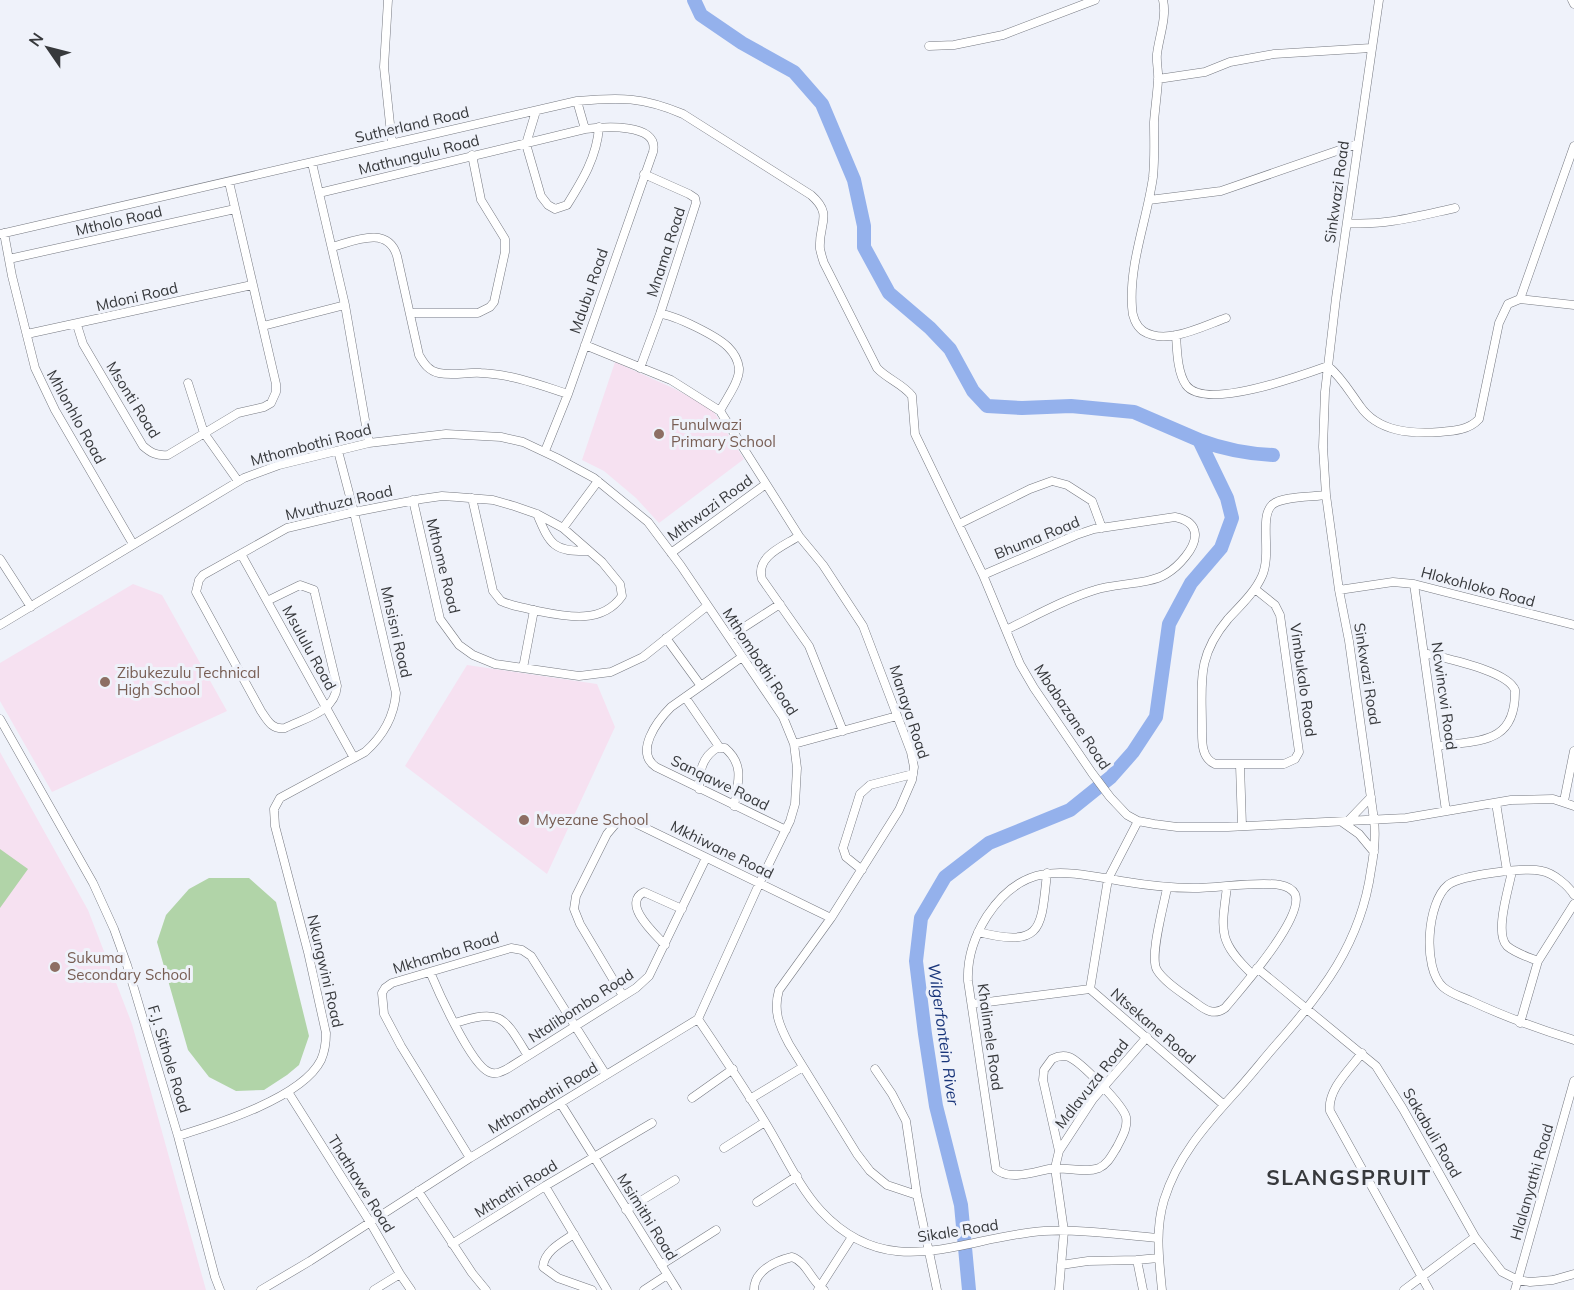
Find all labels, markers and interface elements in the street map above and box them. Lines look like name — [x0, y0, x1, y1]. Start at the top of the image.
north arrow — [18, 18, 78, 78]
text: N — [24, 29, 47, 50]
street label: Sutherland Road — [353, 102, 471, 147]
street label: Mathungulu Road — [356, 130, 481, 179]
street label: Sinkwazi Road — [1320, 140, 1353, 244]
street label: Mtholo Road — [74, 201, 164, 240]
street label: Mnama Road — [642, 204, 689, 299]
street label: Mdubu Road — [565, 246, 612, 336]
street label: Mdoni Road — [94, 278, 180, 315]
street label: Msonti Road — [102, 358, 165, 442]
street label: Mhlonhlo Road — [43, 367, 110, 467]
place label: Funulwazi Primary School — [671, 415, 776, 451]
street label: Mthombothi Road — [248, 419, 373, 470]
marker: Funulwazi Primary School — [652, 427, 666, 441]
street label: Mthwazi Road — [663, 470, 756, 545]
street label: Mvuthuza Road — [283, 481, 394, 524]
street label: Bhuma Road — [991, 512, 1082, 563]
street label: Mthome Road — [422, 516, 464, 615]
street label: Hlokohloko Road — [1419, 562, 1537, 611]
street label: Mnsisni Road — [377, 584, 416, 679]
street label: Msululu Road — [278, 602, 341, 694]
street label: Mthombothi Road — [719, 604, 802, 719]
street label: Vimbukalo Road — [1286, 622, 1321, 738]
street label: Sinkwazi Road — [1350, 622, 1385, 726]
street label: Ncwincwi Road — [1428, 641, 1461, 751]
street label: Mbabazane Road — [1030, 660, 1115, 773]
place label: Zibukezulu Technical High School — [117, 663, 260, 699]
street label: Manaya Road — [885, 663, 934, 761]
marker: Zibukezulu Technical High School — [98, 675, 112, 689]
street label: Sanqawe Road — [668, 751, 772, 815]
place label: Myezane School — [536, 810, 649, 829]
marker: Myezane School — [517, 813, 531, 827]
street label: Mkhiwane Road — [668, 816, 777, 883]
street label: Nkungwini Road — [303, 913, 348, 1029]
street label: Mkhamba Road — [390, 927, 501, 978]
place label: Sukuma Secondary School — [67, 948, 191, 984]
marker: Sukuma Secondary School — [48, 960, 62, 974]
water label: Wilgerfontein River — [924, 962, 964, 1107]
street label: Ntalibombo Road — [525, 965, 637, 1047]
street label: Khalimele Road — [974, 982, 1007, 1092]
street label: Ntsekane Road — [1107, 984, 1200, 1068]
street label: F.J. Sithole Road — [144, 1003, 195, 1115]
street label: Mdlavuza Road — [1051, 1035, 1132, 1132]
street label: Mthombothi Road — [485, 1057, 601, 1138]
street label: Sakabuli Road — [1399, 1084, 1466, 1181]
street label: Hlalanyathi Road — [1506, 1121, 1557, 1242]
street label: Thathawe Road — [324, 1131, 399, 1236]
street label: Mthathi Road — [471, 1156, 561, 1222]
district label: SLANGSPRUIT — [1266, 1164, 1432, 1190]
street label: Msimithi Road — [613, 1170, 682, 1264]
street label: Sikale Road — [916, 1215, 1000, 1246]

